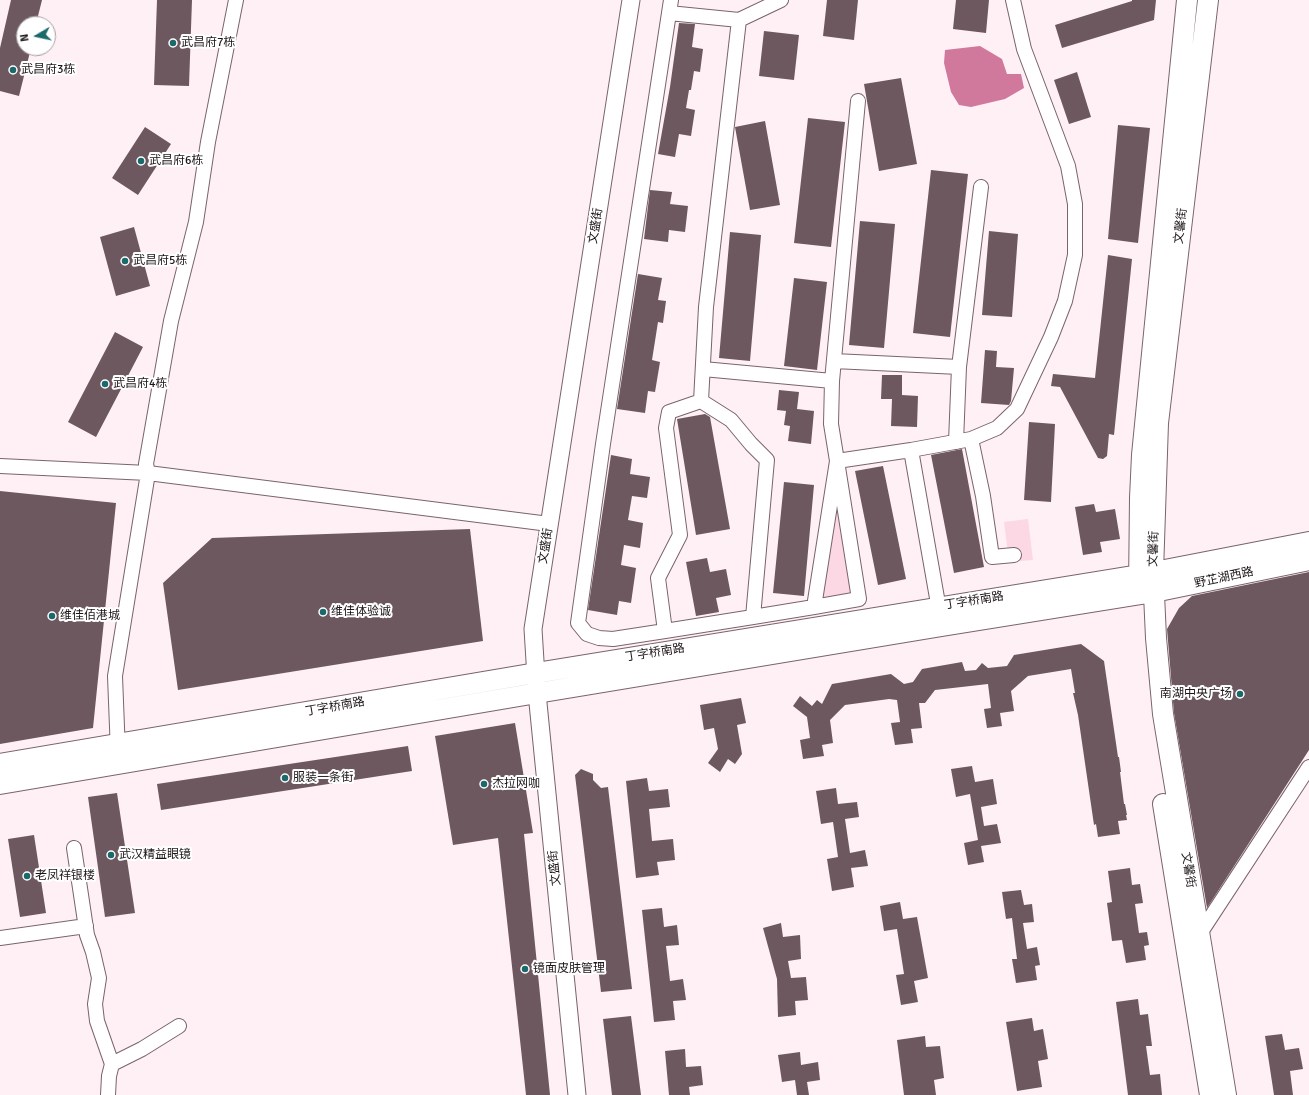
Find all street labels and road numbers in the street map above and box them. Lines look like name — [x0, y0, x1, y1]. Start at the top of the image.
street label: 文盛街 — [586, 207, 606, 245]
street label: 文馨街 — [1172, 207, 1190, 245]
street label: 文盛街 — [536, 527, 556, 565]
street label: 文馨街 — [1146, 531, 1162, 567]
street label: 野芷湖西路 — [1193, 565, 1255, 591]
street label: 丁字桥南路 — [943, 589, 1005, 613]
street label: 丁字桥南路 — [624, 641, 686, 665]
street label: 丁字桥南路 — [304, 695, 366, 719]
street label: 文盛街 — [546, 849, 564, 887]
street label: 文馨街 — [1178, 851, 1198, 889]

